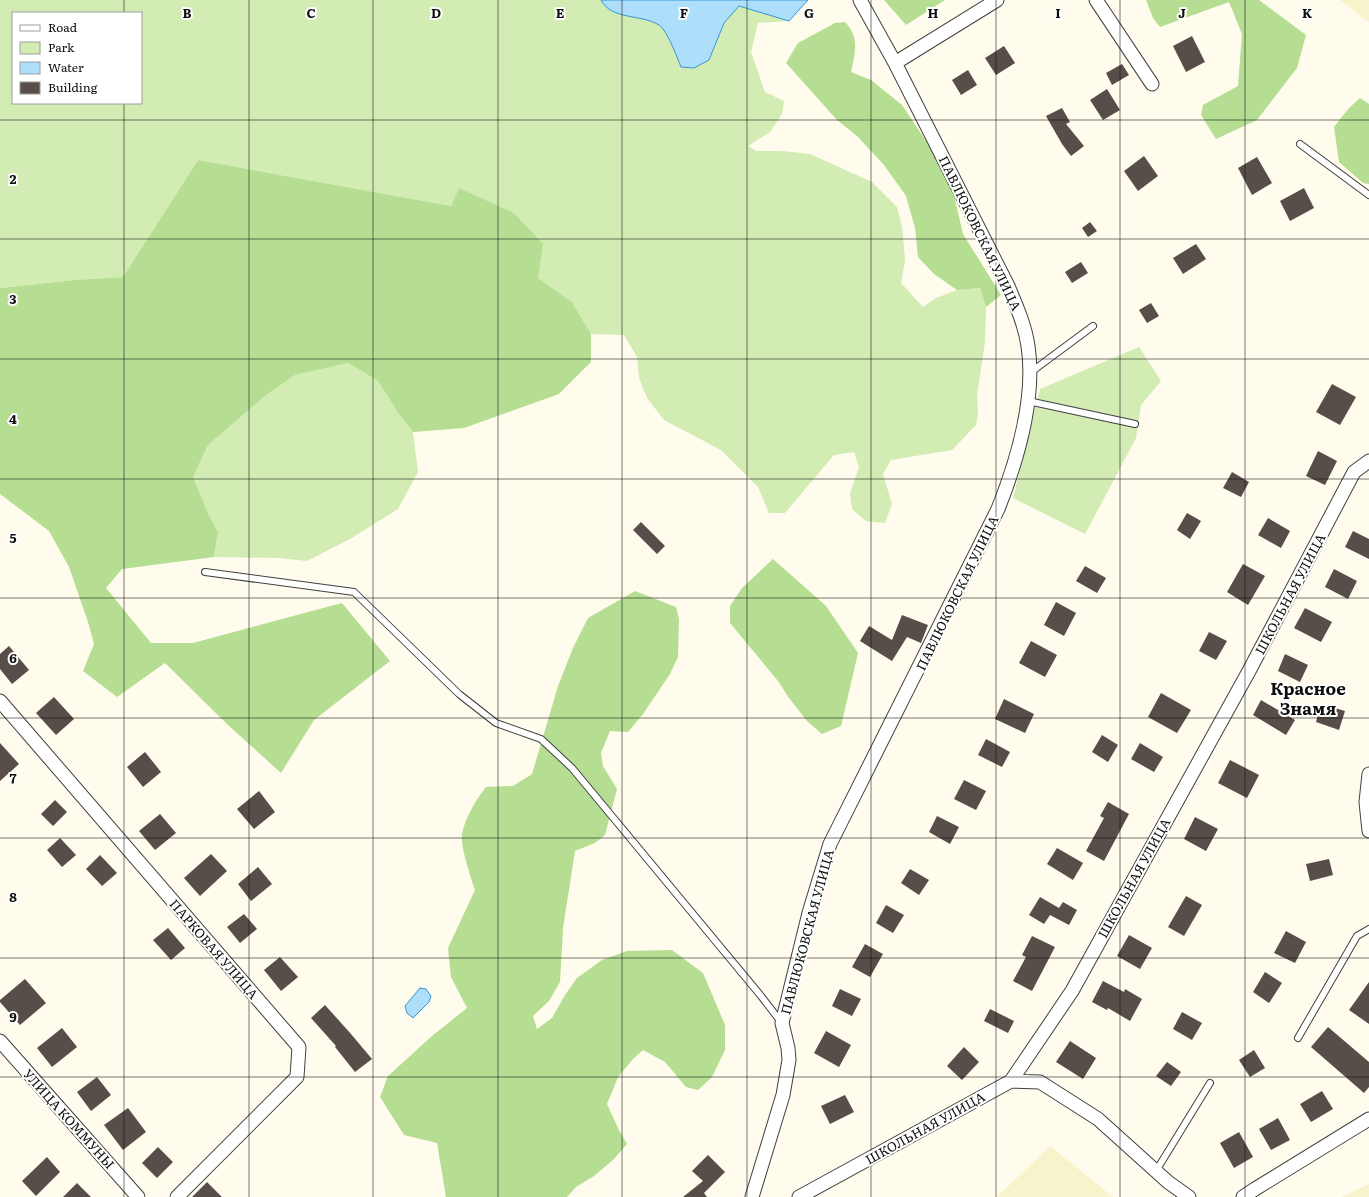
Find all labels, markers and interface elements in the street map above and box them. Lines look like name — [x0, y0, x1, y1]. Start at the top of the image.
text: B — [183, 3, 192, 22]
text: C — [306, 3, 316, 22]
text: D — [431, 3, 441, 22]
text: E — [556, 3, 565, 22]
text: F — [680, 3, 688, 22]
text: G — [804, 3, 814, 22]
text: H — [928, 3, 939, 22]
text: I — [1055, 3, 1061, 22]
text: J — [1178, 3, 1186, 22]
text: K — [1302, 3, 1313, 22]
legend — [12, 12, 142, 104]
text: Road — [48, 18, 78, 36]
text: Park — [48, 38, 75, 56]
text: Water — [48, 58, 84, 76]
text: Building — [48, 78, 98, 96]
street label: ПАВЛЮКОВСКАЯ УЛИЦА — [935, 152, 1027, 314]
text: 2 — [10, 169, 17, 188]
text: 3 — [9, 289, 17, 308]
text: 4 — [9, 409, 17, 428]
street label: ПАВЛЮКОВСКАЯ УЛИЦА — [911, 512, 1003, 674]
text: 5 — [9, 528, 17, 547]
street label: ШКОЛЬНАЯ УЛИЦА — [1250, 530, 1330, 658]
text: 6 — [9, 648, 17, 667]
district label: Красное Знамя — [1270, 675, 1346, 720]
text: 7 — [9, 768, 17, 787]
street label: ШКОЛЬНАЯ УЛИЦА — [1093, 814, 1175, 941]
street label: ПАВЛЮКОВСКАЯ УЛИЦА — [775, 847, 838, 1017]
text: 8 — [9, 887, 17, 906]
street label: ПАРКОВАЯ УЛИЦА — [166, 895, 263, 1003]
text: 9 — [9, 1007, 17, 1026]
street label: УЛИЦА КОММУНЫ — [19, 1064, 119, 1173]
street label: ШКОЛЬНАЯ УЛИЦА — [861, 1086, 988, 1168]

